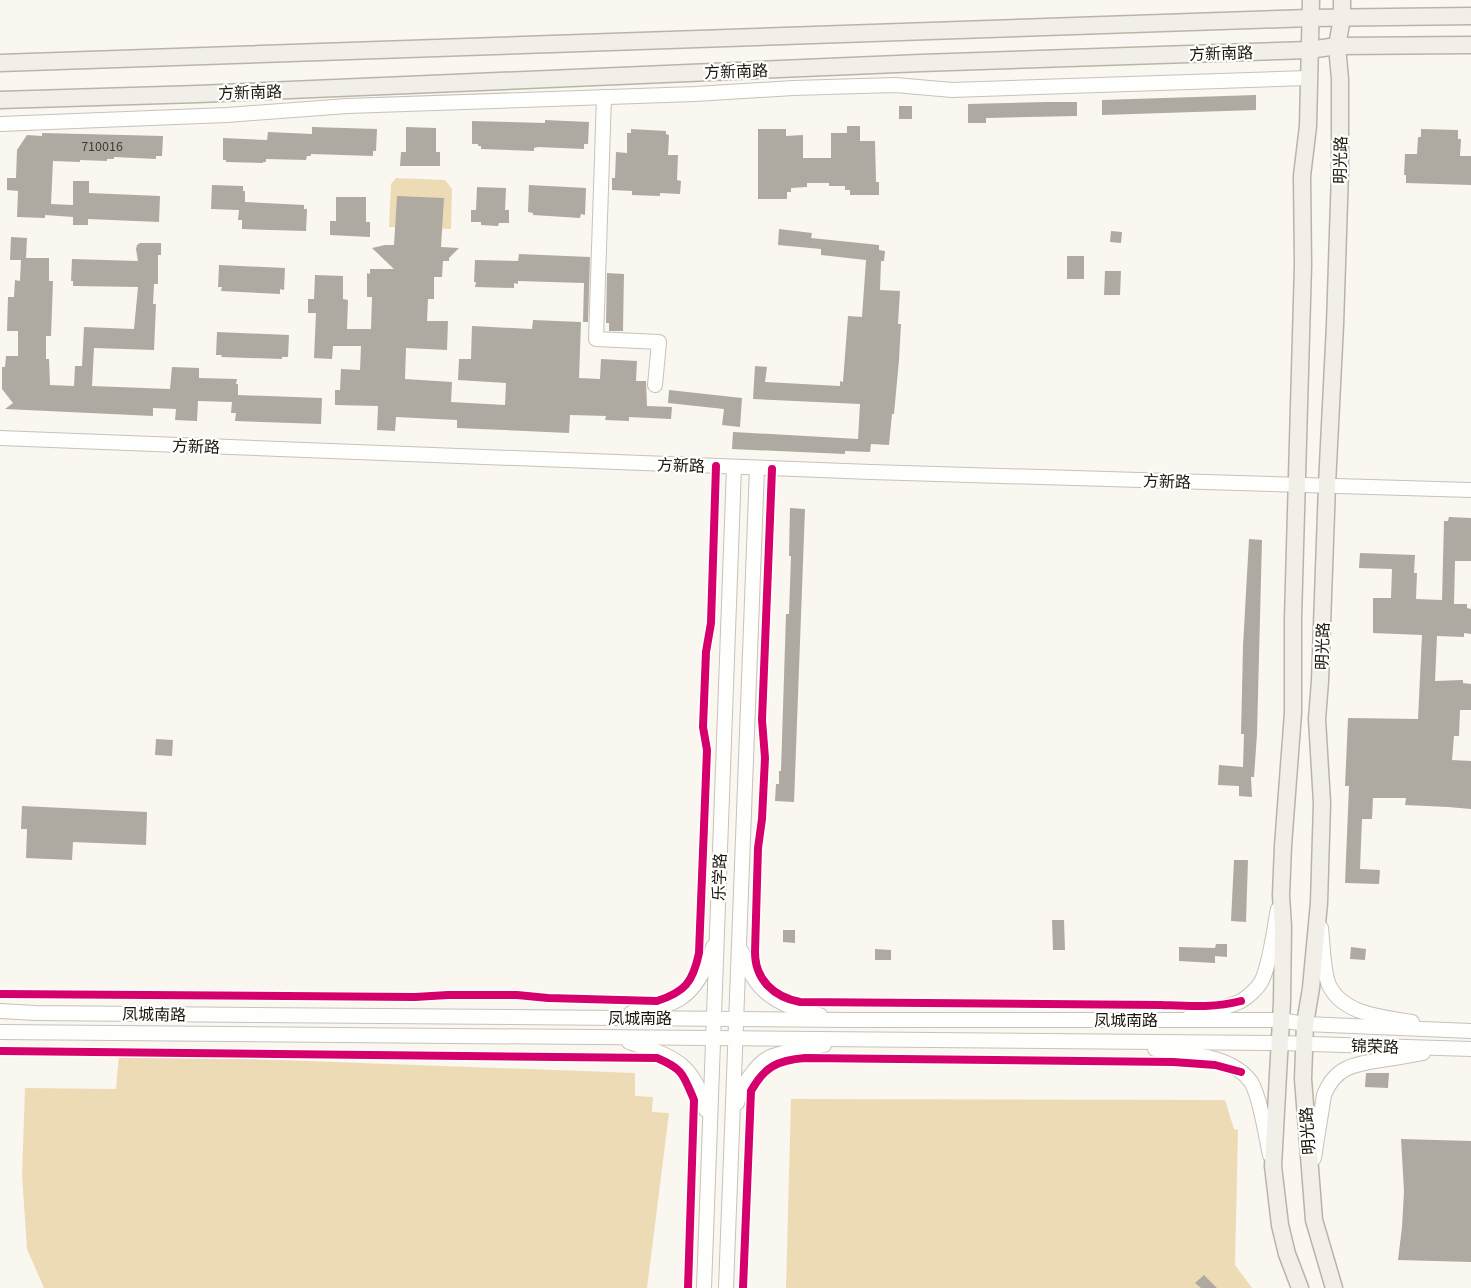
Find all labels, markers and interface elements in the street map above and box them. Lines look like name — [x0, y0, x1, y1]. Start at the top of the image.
street label: 方新南路 — [1189, 42, 1253, 66]
street label: 方新南路 — [704, 60, 768, 84]
street label: 方新南路 — [218, 81, 282, 105]
street label: 明光路 — [1330, 136, 1352, 184]
house number: 710016 — [81, 137, 123, 157]
street label: 方新路 — [172, 435, 220, 459]
street label: 方新路 — [657, 454, 705, 478]
street label: 方新路 — [1143, 470, 1191, 494]
street label: 明光路 — [1311, 622, 1335, 670]
street label: 乐学路 — [708, 853, 732, 901]
street label: 凤城南路 — [122, 1003, 186, 1027]
street label: 凤城南路 — [608, 1008, 672, 1030]
street label: 凤城南路 — [1094, 1010, 1158, 1032]
street label: 锦荣路 — [1351, 1035, 1399, 1059]
street label: 明光路 — [1295, 1106, 1321, 1156]

